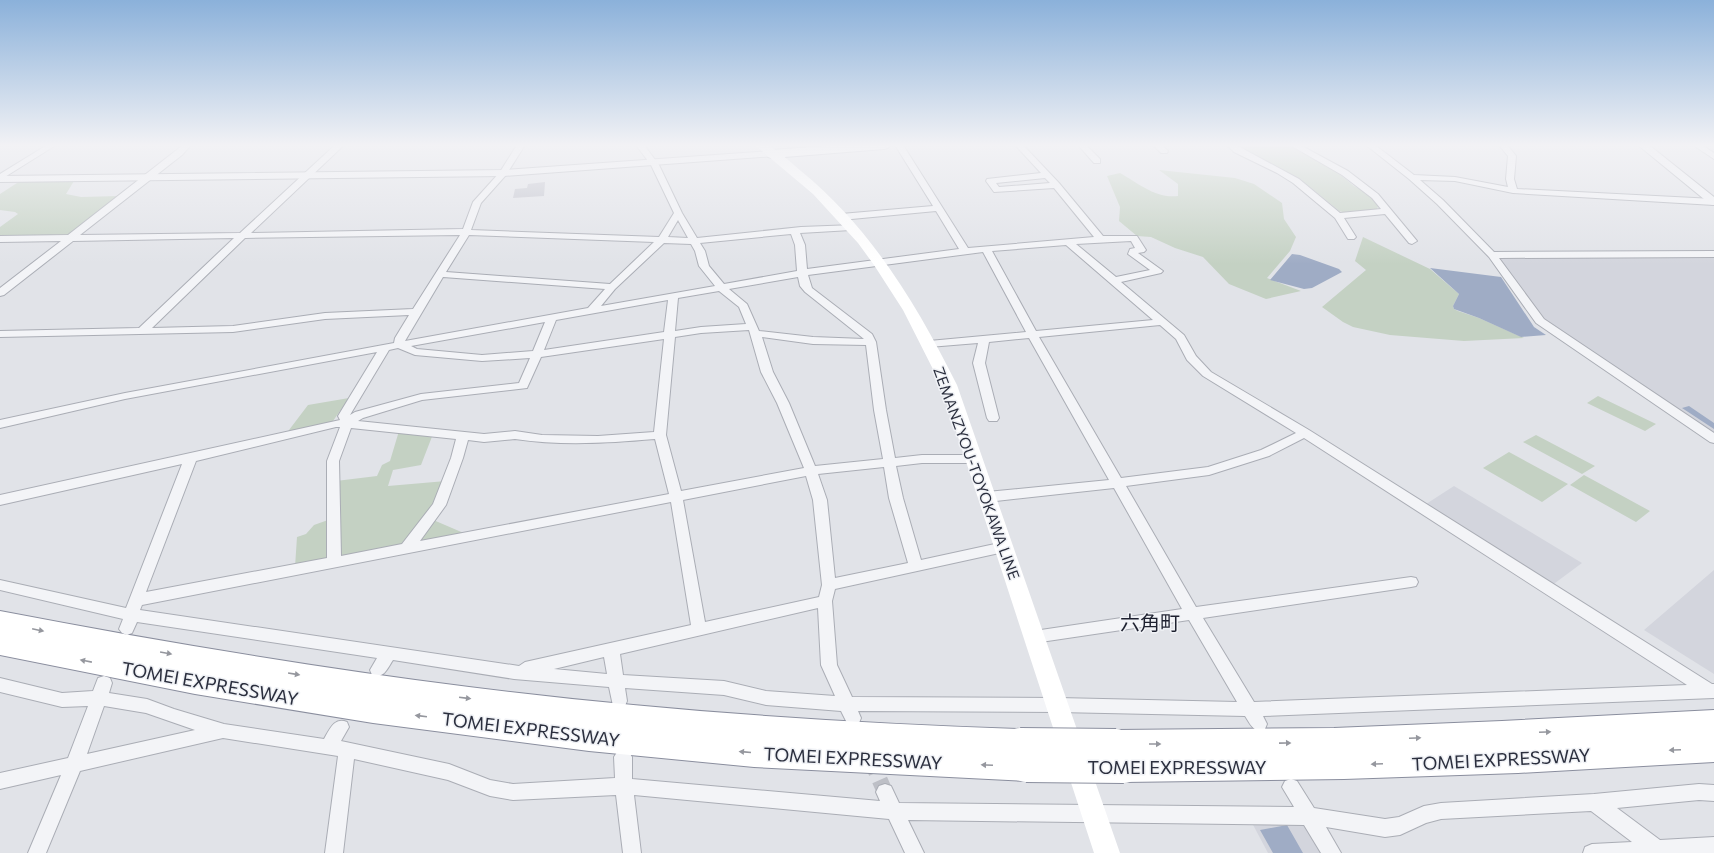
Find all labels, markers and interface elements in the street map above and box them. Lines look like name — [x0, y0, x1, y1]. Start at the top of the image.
street label: ZEMANZYOU-TOYOKAWA LINE — [930, 364, 1024, 582]
district label: 六角町 — [1120, 610, 1180, 634]
one-way arrow — [32, 627, 44, 633]
one-way arrow — [160, 650, 172, 656]
street label: TOMEI EXPRESSWAY — [120, 657, 300, 709]
one-way arrow — [80, 658, 92, 664]
one-way arrow — [288, 671, 300, 677]
one-way arrow — [459, 695, 471, 702]
street label: TOMEI EXPRESSWAY — [441, 707, 621, 751]
one-way arrow — [415, 713, 427, 719]
one-way arrow — [1539, 729, 1551, 736]
one-way arrow — [1409, 735, 1421, 742]
one-way arrow — [1279, 740, 1292, 746]
one-way arrow — [1149, 741, 1162, 747]
street label: TOMEI EXPRESSWAY — [763, 742, 943, 774]
street label: TOMEI EXPRESSWAY — [1411, 743, 1591, 775]
one-way arrow — [1668, 747, 1681, 753]
one-way arrow — [739, 748, 751, 755]
street label: TOMEI EXPRESSWAY — [1087, 756, 1267, 778]
one-way arrow — [1370, 761, 1383, 767]
one-way arrow — [981, 762, 993, 769]

